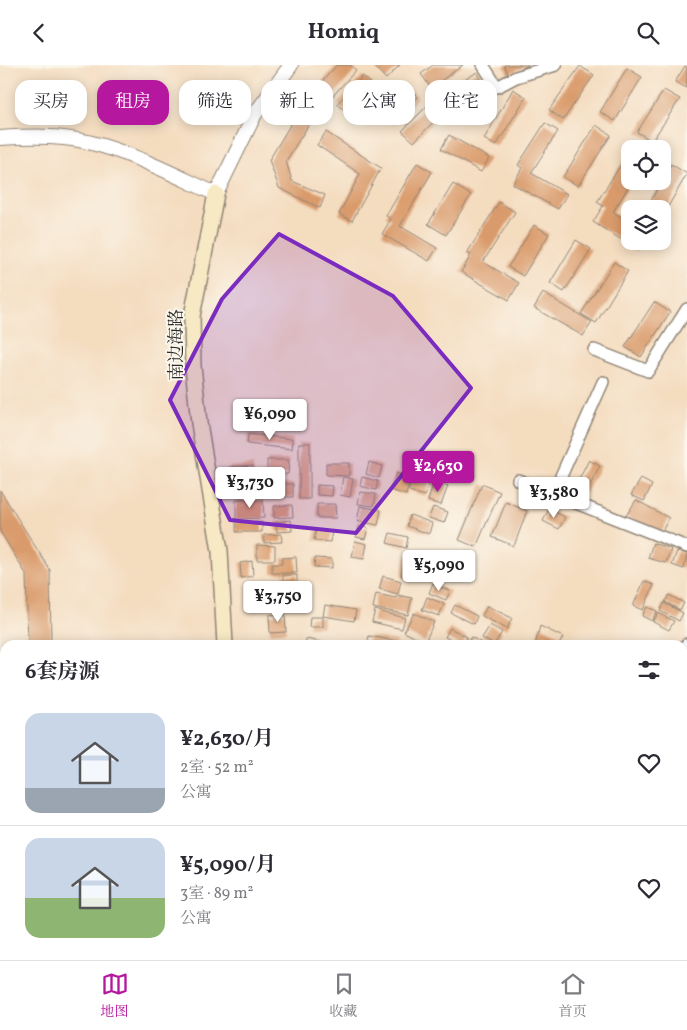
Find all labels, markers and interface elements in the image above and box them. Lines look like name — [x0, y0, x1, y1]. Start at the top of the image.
text: Homiq — [308, 17, 379, 48]
icon: back — [25, 19, 53, 47]
icon: search — [634, 19, 662, 47]
chip: 买房 — [15, 80, 87, 125]
chip: 租房 — [97, 80, 169, 125]
chip: 筛选 — [179, 80, 251, 125]
chip: 新上 — [261, 80, 333, 125]
chip: 公寓 — [343, 80, 415, 125]
chip: 住宅 — [425, 80, 497, 125]
map controls — [621, 140, 671, 250]
button: locate — [621, 140, 671, 190]
button: layers — [621, 200, 671, 250]
street label: 南边海路 — [165, 309, 190, 381]
pin: ¥6,090 — [229, 399, 311, 441]
text: ¥6,090 — [244, 404, 296, 426]
pin: ¥2,630 — [397, 451, 479, 493]
text: ¥2,630 — [413, 456, 463, 478]
pin: ¥3,730 — [209, 467, 291, 509]
text: ¥3,730 — [226, 472, 274, 494]
pin: ¥3,580 — [513, 477, 595, 519]
text: ¥3,580 — [529, 482, 579, 504]
pin: ¥5,090 — [398, 549, 480, 592]
text: ¥5,090 — [413, 555, 465, 577]
pin: ¥3,750 — [237, 581, 319, 623]
text: ¥3,750 — [254, 586, 302, 608]
icon: filters — [635, 656, 663, 684]
text: 6套房源 — [25, 658, 100, 687]
text: ¥2,630/月 — [180, 725, 274, 754]
icon: home — [65, 733, 125, 793]
icon: heart — [635, 749, 663, 777]
text: 2室 · 52 m² — [180, 757, 254, 779]
text: 公寓 — [180, 782, 212, 804]
text: ¥5,090/月 — [180, 851, 276, 880]
icon: home — [65, 858, 125, 918]
icon: heart — [635, 874, 663, 902]
text: 3室 · 89 m² — [180, 883, 253, 905]
text: 公寓 — [180, 908, 212, 930]
tab: 地图 — [101, 970, 129, 1022]
tab: 收藏 — [330, 970, 358, 1022]
tab: 首页 — [559, 970, 587, 1022]

